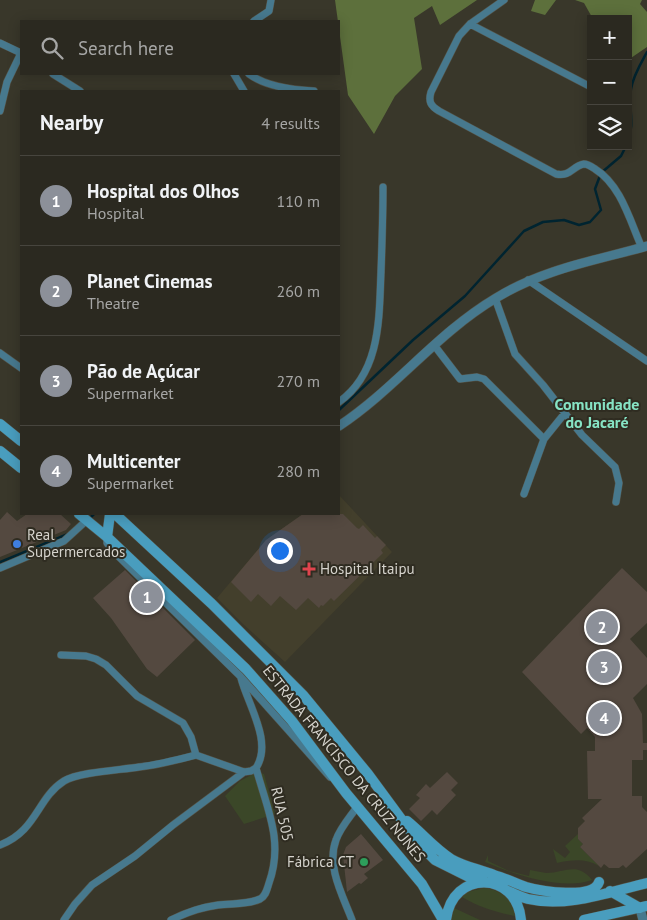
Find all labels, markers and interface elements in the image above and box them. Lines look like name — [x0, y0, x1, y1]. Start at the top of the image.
map controls — [587, 15, 632, 150]
button: + — [587, 15, 632, 60]
search box — [20, 20, 340, 75]
icon: search — [38, 34, 66, 62]
text: Search here — [78, 36, 174, 60]
button: − — [587, 60, 632, 105]
button: layers — [587, 105, 632, 150]
text: Nearby — [40, 109, 103, 136]
text: 4 results — [261, 113, 320, 133]
text: Hospital dos Olhos — [87, 179, 239, 203]
text: 1 — [51, 191, 61, 211]
text: 110 m — [277, 191, 320, 211]
text: Hospital — [87, 203, 144, 223]
text: Planet Cinemas — [87, 269, 213, 293]
text: 2 — [51, 281, 61, 301]
text: 260 m — [277, 281, 320, 301]
text: Theatre — [87, 293, 140, 313]
text: Pão de Açúcar — [87, 359, 200, 383]
text: 3 — [51, 371, 61, 391]
text: 270 m — [277, 371, 320, 391]
text: Supermarket — [87, 383, 174, 403]
district label: Comunidade do Jacaré — [555, 394, 639, 432]
text: Multicenter — [87, 449, 181, 473]
text: 4 — [51, 461, 61, 481]
text: 280 m — [277, 461, 320, 481]
text: Supermarket — [87, 473, 174, 493]
place label: Real Supermercados — [27, 525, 125, 561]
marker: Real Supermercados — [11, 538, 23, 550]
your location — [267, 538, 293, 564]
place label: Hospital Itaipu — [320, 559, 415, 578]
marker: Hospital Itaipu — [302, 562, 316, 576]
pin: 1 — [131, 578, 163, 616]
pin: 2 — [586, 608, 618, 646]
pin: 3 — [588, 648, 620, 686]
street label: ESTRADA FRANCISCO DA CRUZ NUNES — [259, 661, 430, 866]
pin: 4 — [588, 699, 620, 737]
street label: RUA 505 — [267, 785, 298, 843]
place label: Fábrica CT — [287, 852, 355, 871]
marker: Fábrica CT — [358, 856, 370, 868]

